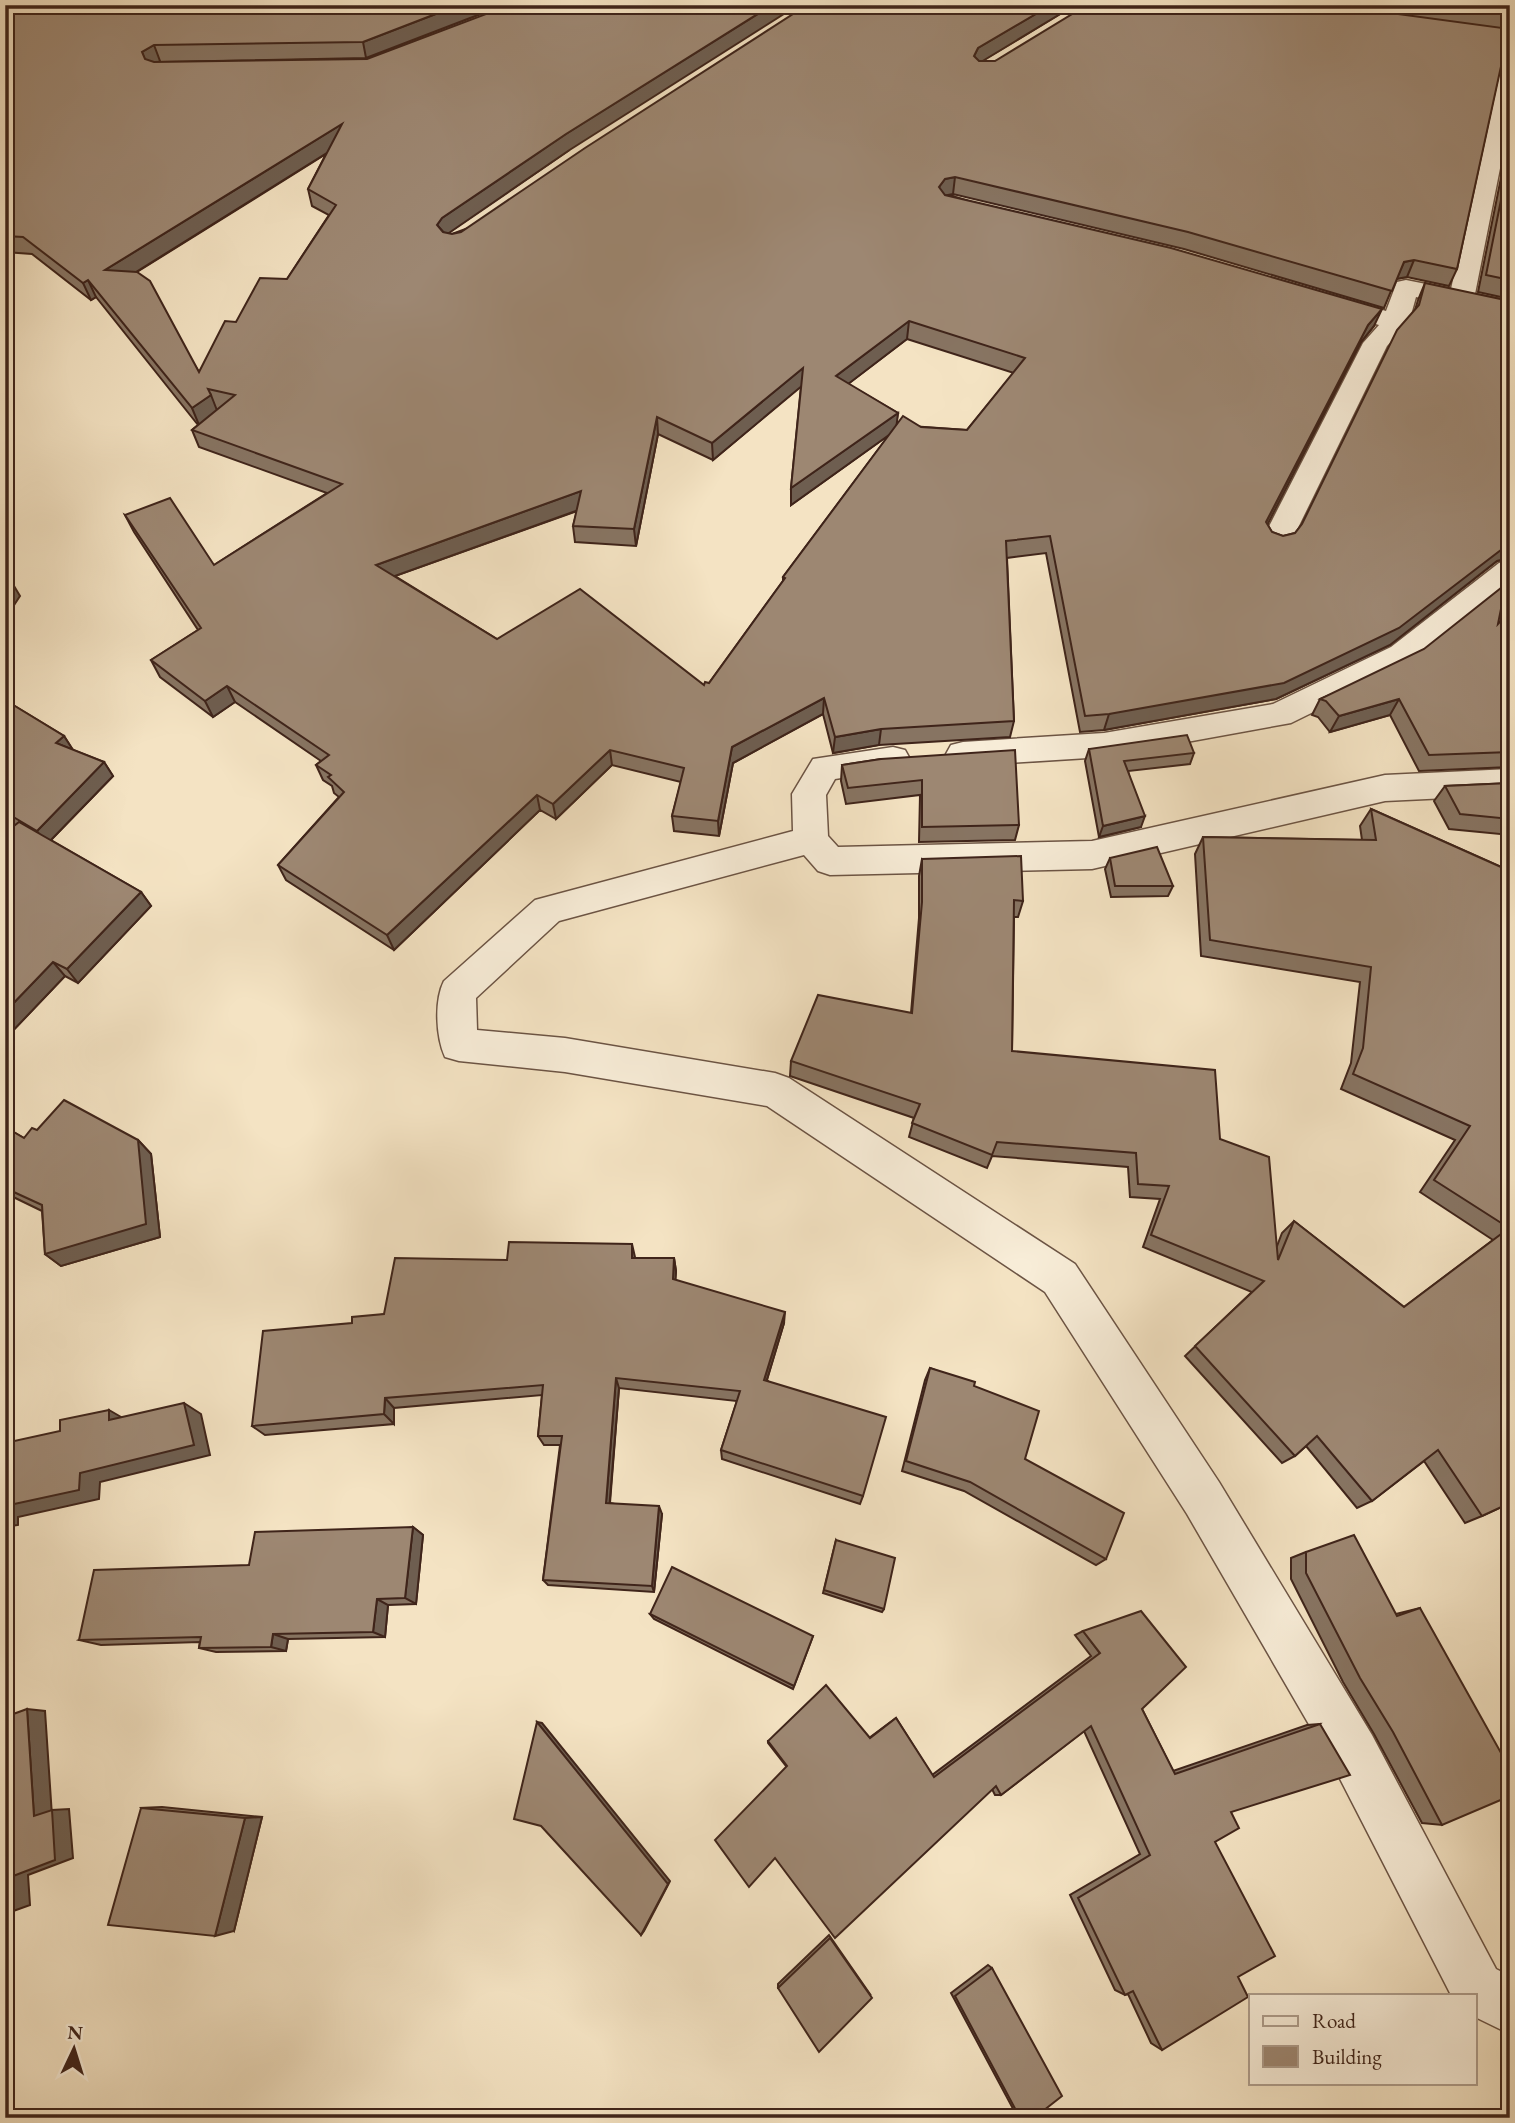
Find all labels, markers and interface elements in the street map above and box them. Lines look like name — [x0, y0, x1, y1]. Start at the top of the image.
legend — [1249, 1994, 1476, 2084]
text: Road — [1312, 2007, 1356, 2034]
north arrow — [38, 2014, 108, 2084]
text: N — [67, 2020, 84, 2046]
text: Building — [1312, 2043, 1382, 2070]

